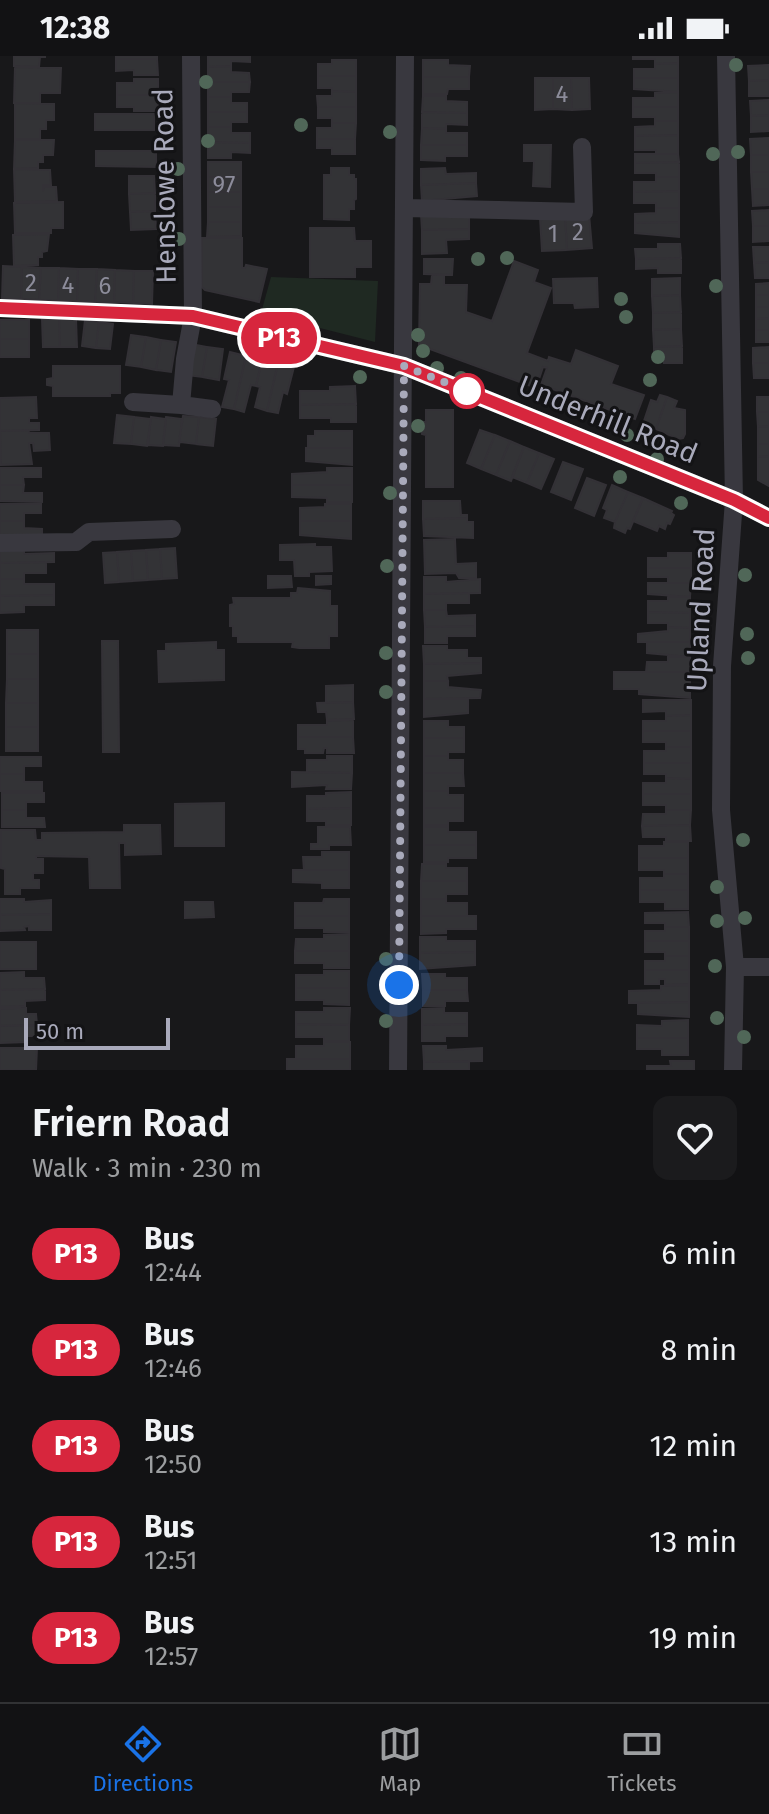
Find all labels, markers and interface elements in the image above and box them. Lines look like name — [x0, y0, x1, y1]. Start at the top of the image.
text: 12:38 — [40, 10, 110, 46]
house number: 4 — [556, 80, 569, 108]
street label: Henslowe Road — [146, 88, 183, 284]
house number: 97 — [213, 171, 235, 199]
house number: 2 — [572, 218, 584, 246]
house number: 1 — [548, 220, 558, 248]
house number: 2 — [25, 269, 37, 297]
house number: 4 — [62, 271, 75, 299]
house number: 6 — [99, 272, 111, 300]
line badge: P13 — [233, 312, 325, 364]
text: P13 — [257, 321, 301, 354]
street label: Underhill Road — [513, 368, 702, 470]
unlabelled marker — [450, 374, 484, 408]
street label: Upland Road — [680, 527, 721, 693]
your location — [379, 965, 419, 1005]
scale bar — [24, 1014, 170, 1050]
text: 50 m — [36, 1018, 84, 1045]
button: heart — [653, 1096, 737, 1180]
text: Friern Road — [32, 1100, 230, 1146]
text: Walk · 3 min · 230 m — [32, 1153, 262, 1184]
text: Bus — [144, 1221, 194, 1257]
text: 6 min — [661, 1236, 737, 1272]
text: P13 — [54, 1237, 98, 1270]
text: 12:44 — [144, 1257, 202, 1288]
text: Bus — [144, 1317, 194, 1353]
text: 8 min — [661, 1332, 737, 1368]
text: P13 — [54, 1333, 98, 1366]
text: 12:46 — [144, 1353, 202, 1384]
text: Bus — [144, 1413, 194, 1449]
text: 12 min — [649, 1428, 737, 1464]
text: P13 — [54, 1429, 98, 1462]
text: 12:50 — [144, 1449, 202, 1480]
text: Bus — [144, 1509, 194, 1545]
text: 13 min — [649, 1524, 737, 1560]
text: P13 — [54, 1525, 98, 1558]
text: 12:51 — [144, 1545, 197, 1576]
text: Bus — [144, 1605, 194, 1641]
text: 19 min — [649, 1620, 737, 1656]
text: P13 — [54, 1621, 98, 1654]
text: 12:57 — [144, 1641, 198, 1672]
tab: Directions — [92, 1722, 193, 1797]
tab: Map — [378, 1722, 422, 1797]
tab: Tickets — [607, 1722, 677, 1797]

